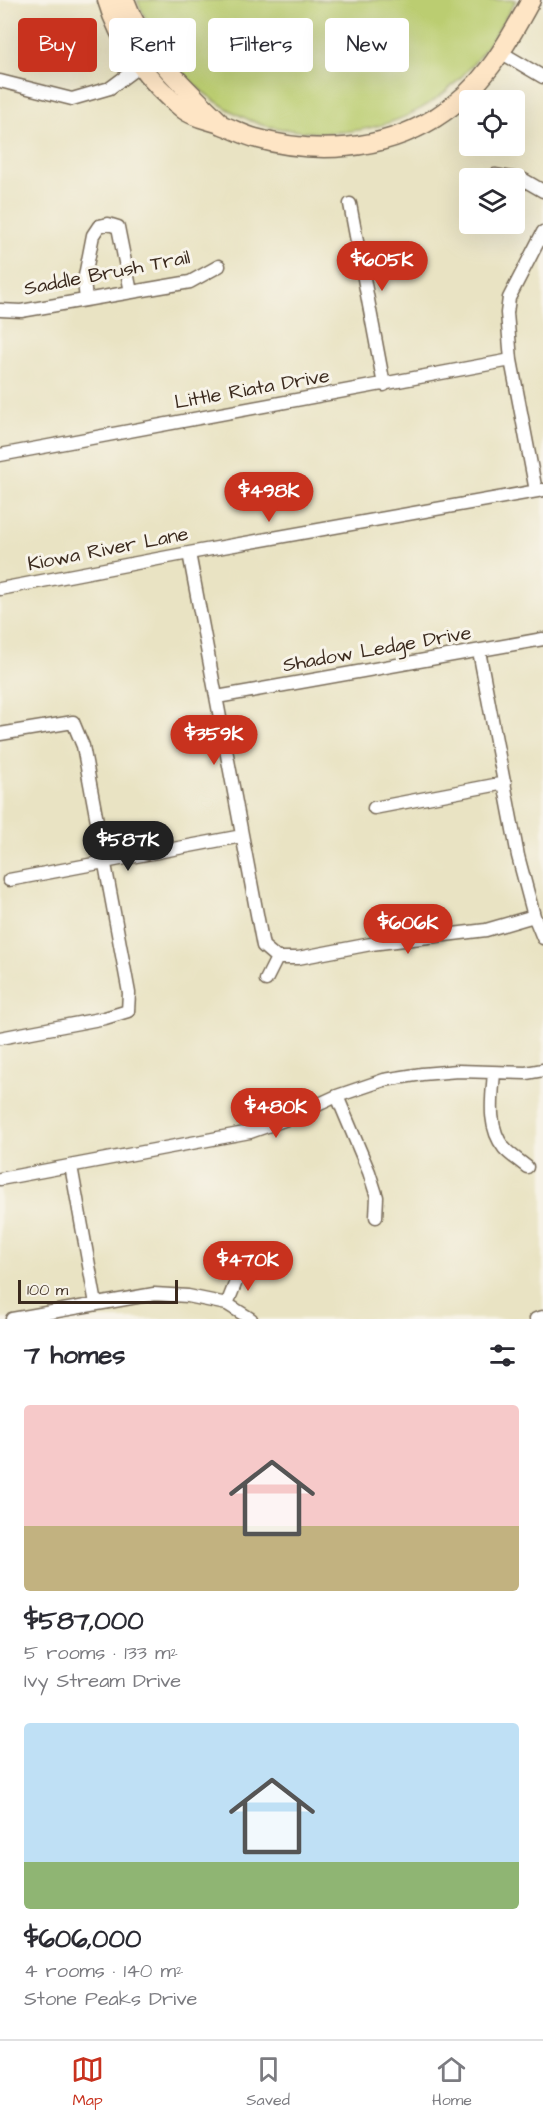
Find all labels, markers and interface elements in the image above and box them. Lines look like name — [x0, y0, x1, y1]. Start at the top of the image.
chip: Buy — [18, 18, 97, 72]
chip: Rent — [109, 18, 196, 72]
chip: Filters — [208, 18, 313, 72]
chip: New — [325, 18, 409, 72]
map controls — [459, 90, 525, 234]
button: locate — [459, 90, 525, 156]
button: layers — [459, 168, 525, 234]
pin: $605K — [340, 241, 424, 292]
street label: Saddle Brush Trail — [22, 243, 192, 303]
text: $605K — [351, 246, 413, 274]
street label: Little Riata Drive — [172, 362, 332, 416]
pin: $498K — [227, 472, 311, 523]
text: $498K — [238, 477, 300, 505]
street label: Kiowa River Lane — [25, 520, 191, 578]
street label: Shadow Ledge Drive — [281, 619, 474, 680]
pin: $359K — [172, 715, 256, 766]
text: $359K — [185, 720, 243, 748]
pin: $587K — [86, 821, 170, 872]
text: $587K — [97, 826, 159, 854]
pin: $606K — [366, 904, 450, 955]
text: $606K — [378, 909, 438, 937]
pin: $480K — [234, 1088, 318, 1139]
text: $480K — [245, 1093, 307, 1121]
pin: $470K — [206, 1241, 290, 1292]
text: $470K — [217, 1246, 279, 1274]
scale bar — [18, 1277, 178, 1304]
text: 100 m — [27, 1279, 68, 1301]
text: 7 homes — [24, 1337, 125, 1373]
icon: filters — [486, 1339, 519, 1372]
icon: home — [218, 1444, 326, 1552]
text: $587,000 — [24, 1603, 144, 1639]
text: 5 rooms · 133 m² — [24, 1639, 178, 1667]
text: Ivy Stream Drive — [24, 1667, 181, 1695]
icon: home — [218, 1762, 326, 1870]
text: $606,000 — [24, 1921, 141, 1957]
text: 4 rooms · 140 m² — [24, 1957, 183, 1985]
text: Stone Peaks Drive — [24, 1985, 197, 2013]
tab: Map — [71, 2053, 104, 2111]
tab: Saved — [246, 2053, 290, 2111]
tab: Home — [432, 2053, 472, 2111]

